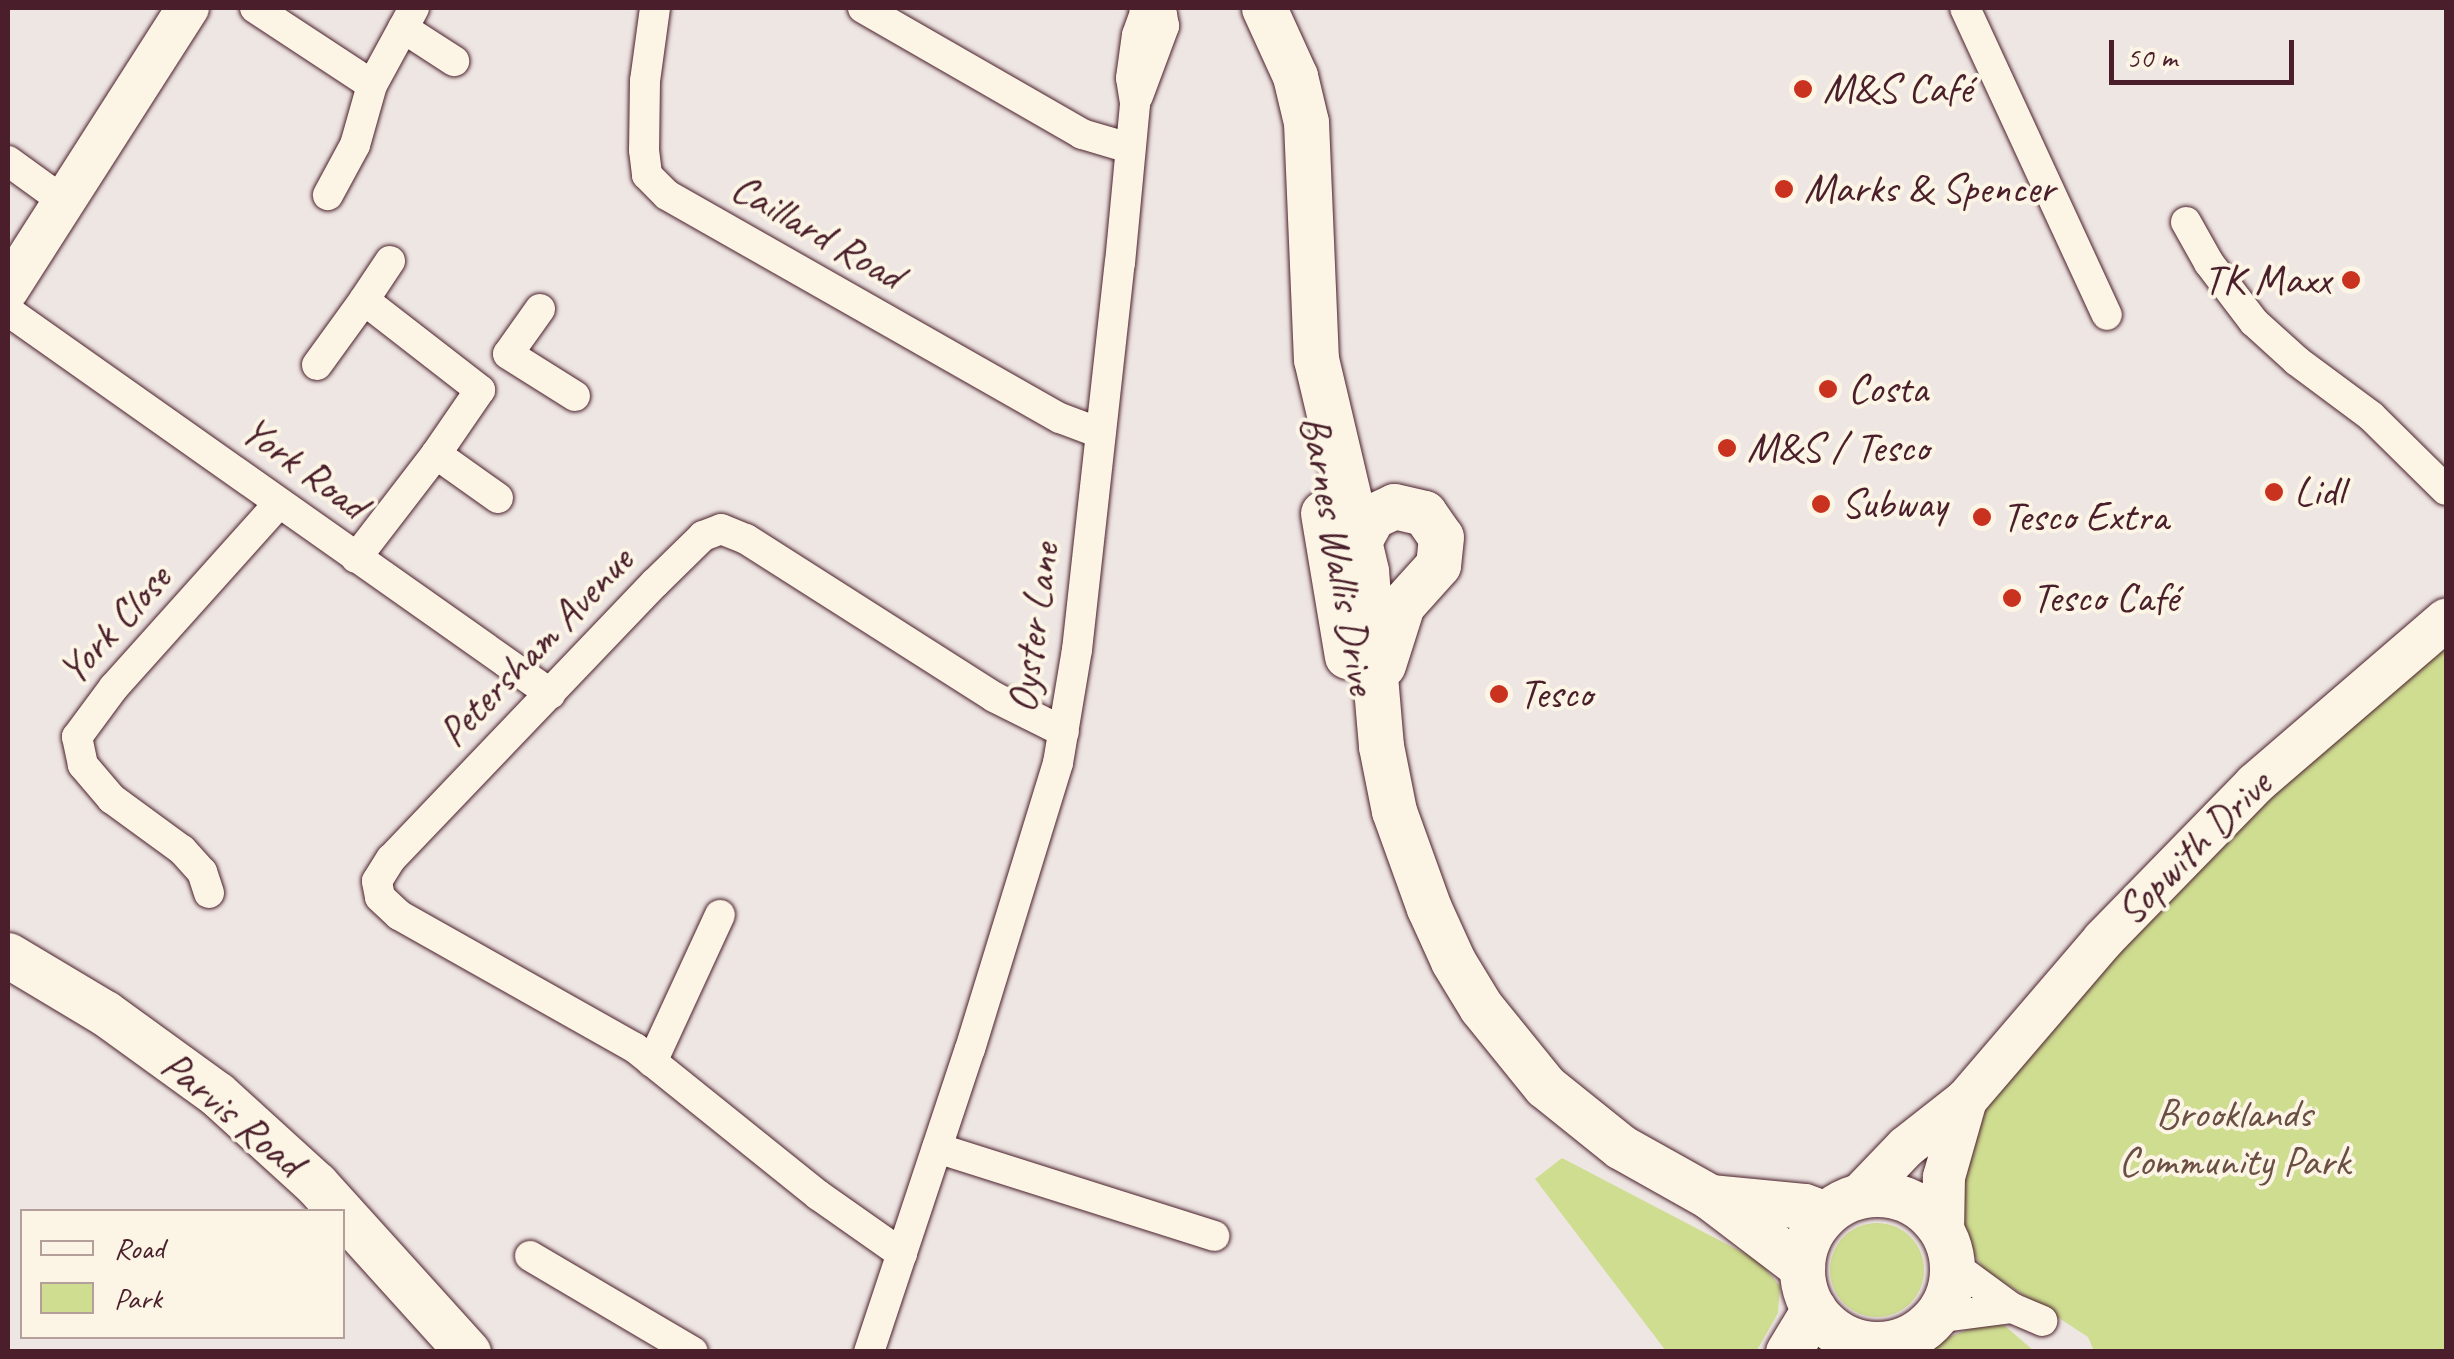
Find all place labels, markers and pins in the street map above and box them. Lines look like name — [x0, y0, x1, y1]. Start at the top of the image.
place label: M&S Café — [1823, 64, 1972, 114]
marker: M&S Café — [1792, 78, 1814, 100]
place label: Marks & Spencer — [1804, 164, 2055, 214]
marker: Marks & Spencer — [1773, 178, 1795, 200]
place label: TK Maxx — [2203, 255, 2331, 305]
marker: TK Maxx — [2340, 269, 2362, 291]
place label: Costa — [1848, 364, 1928, 414]
marker: Costa — [1817, 378, 1839, 400]
place label: M&S / Tesco — [1747, 423, 1929, 473]
marker: M&S / Tesco — [1716, 437, 1738, 459]
place label: Lidl — [2294, 467, 2344, 517]
place label: Subway — [1841, 479, 1947, 529]
marker: Lidl — [2263, 481, 2285, 503]
place label: Tesco Extra — [2002, 492, 2170, 542]
marker: Subway — [1810, 493, 1832, 515]
marker: Tesco Extra — [1971, 506, 1993, 528]
place label: Tesco Café — [2032, 573, 2179, 623]
marker: Tesco Café — [2001, 587, 2023, 609]
place label: Tesco — [1519, 669, 1592, 719]
marker: Tesco — [1488, 683, 1510, 705]

